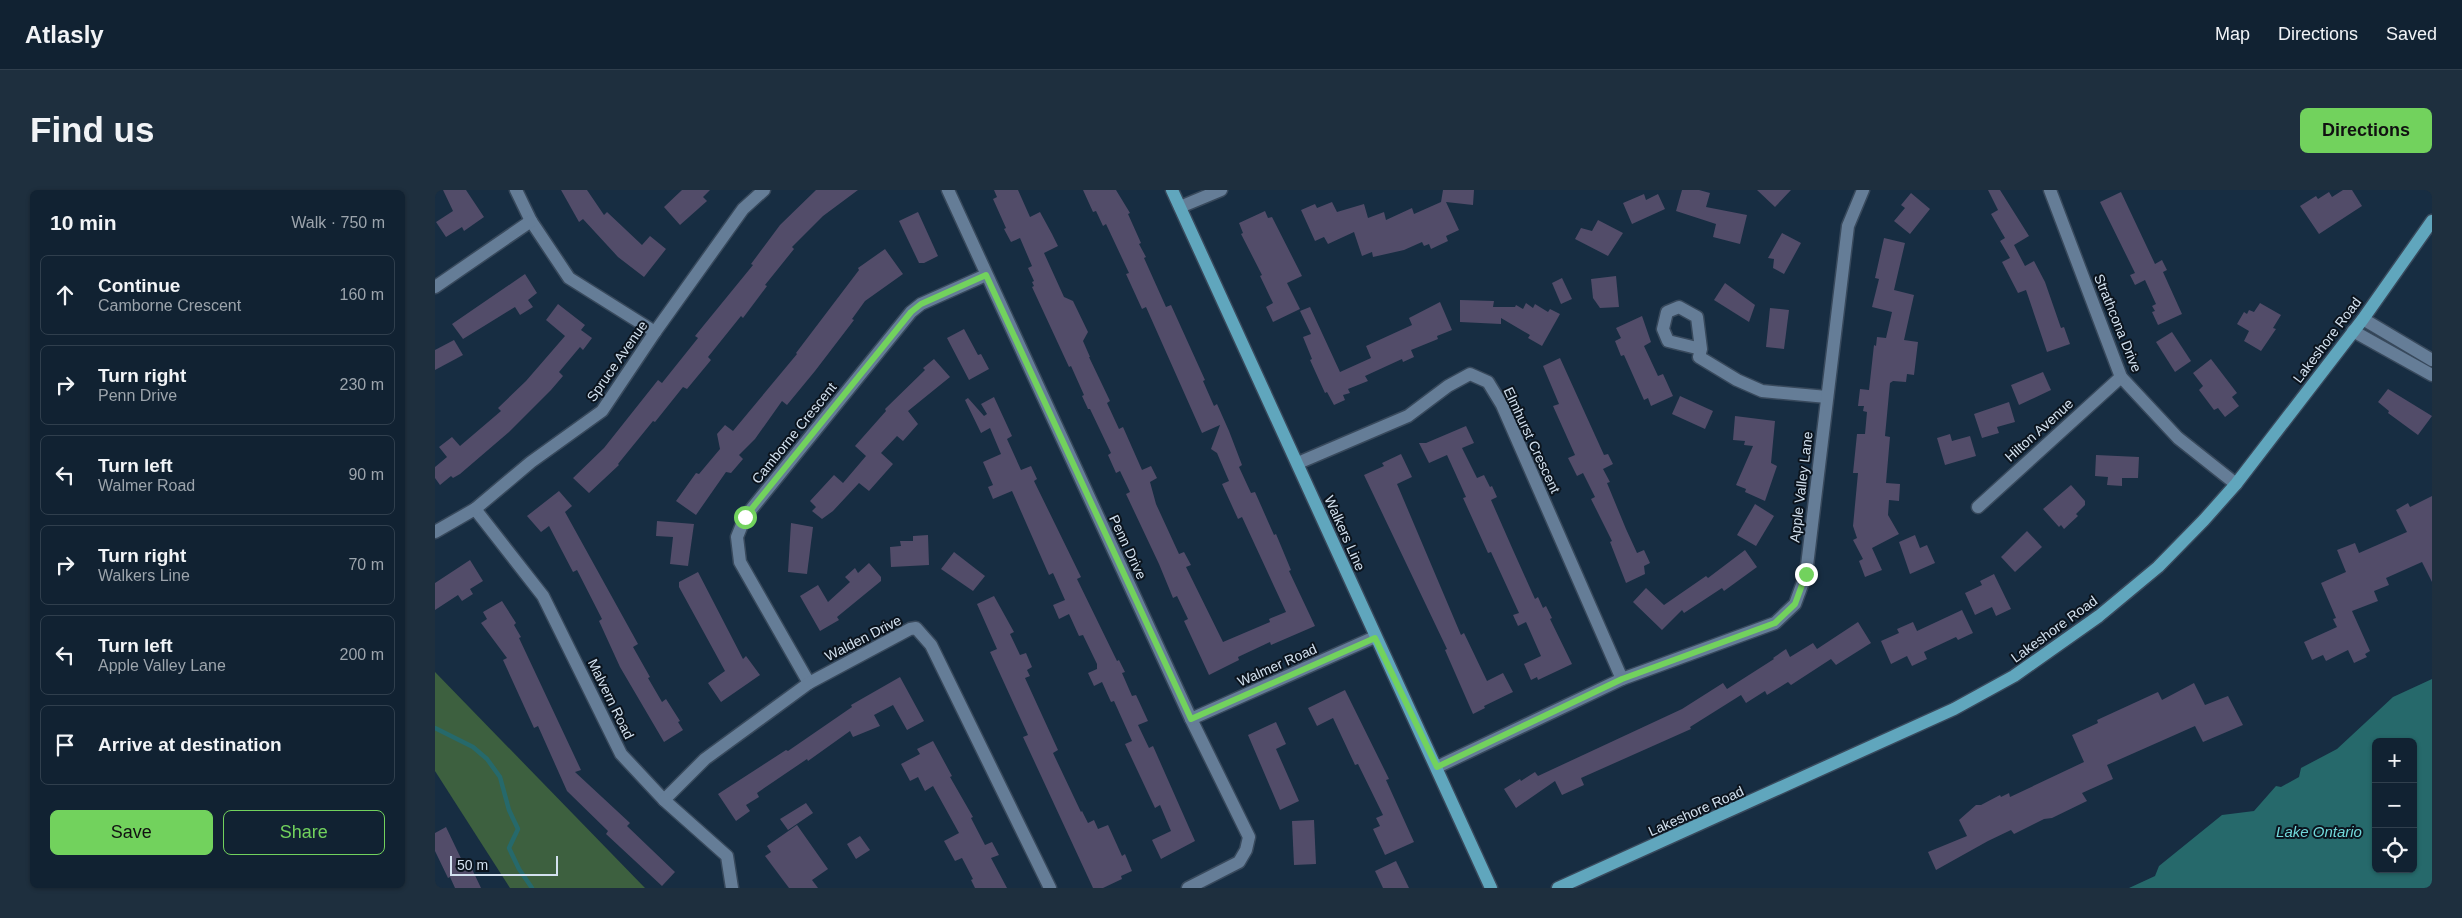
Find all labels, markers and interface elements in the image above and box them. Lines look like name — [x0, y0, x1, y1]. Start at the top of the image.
text: Atlasly — [25, 21, 104, 48]
text: Map — [2215, 24, 2250, 44]
text: Directions — [2278, 24, 2358, 44]
text: Saved — [2386, 24, 2437, 44]
button: Directions — [2300, 108, 2432, 153]
text: Find us — [30, 110, 154, 149]
text: 10 min — [50, 211, 117, 234]
text: Walk · 750 m — [291, 214, 385, 231]
street label: Strathcona Drive — [2091, 272, 2145, 375]
text: Continue — [98, 275, 180, 296]
icon: ahead — [51, 281, 79, 309]
text: 160 m — [340, 286, 384, 303]
street label: Lakeshore Road — [2290, 294, 2364, 386]
text: Camborne Crescent — [98, 297, 241, 314]
street label: Spruce Avenue — [583, 317, 651, 404]
text: Turn right — [98, 365, 186, 386]
icon: right — [51, 371, 79, 399]
text: 230 m — [340, 376, 384, 393]
street label: Camborne Crescent — [748, 379, 840, 487]
street label: Elmhurst Crescent — [1500, 384, 1564, 496]
text: Penn Drive — [98, 387, 177, 404]
street label: Hilton Avenue — [2002, 395, 2077, 465]
street label: Apple Valley Lane — [1786, 430, 1816, 543]
text: Turn left — [98, 455, 173, 476]
icon: left — [51, 461, 79, 489]
text: 90 m — [348, 466, 384, 483]
text: Walmer Road — [98, 477, 195, 494]
street label: Walkers Line — [1321, 493, 1369, 573]
route start — [734, 506, 757, 529]
street label: Penn Drive — [1106, 512, 1150, 582]
text: Turn right — [98, 545, 186, 566]
icon: right — [51, 551, 79, 579]
text: 70 m — [348, 556, 384, 573]
route end — [1795, 563, 1818, 586]
text: Walkers Line — [98, 567, 190, 584]
street label: Lakeshore Road — [2008, 592, 2100, 666]
street label: Walden Drive — [822, 612, 904, 664]
text: Turn left — [98, 635, 173, 656]
street label: Walmer Road — [1235, 640, 1319, 690]
icon: left — [51, 641, 79, 669]
text: 200 m — [340, 646, 384, 663]
street label: Malvern Road — [585, 656, 637, 742]
text: Apple Valley Lane — [98, 657, 226, 674]
icon: arrive — [51, 731, 79, 759]
text: Arrive at destination — [98, 734, 282, 755]
map controls — [2372, 738, 2417, 873]
button: + — [2372, 738, 2417, 783]
street label: Lakeshore Road — [1646, 783, 1746, 839]
button: − — [2372, 783, 2417, 828]
button: Save — [50, 810, 213, 855]
button: Share — [223, 810, 385, 855]
water label: Lake Ontario — [2276, 823, 2362, 840]
button: locate — [2372, 828, 2417, 873]
scale bar — [450, 853, 557, 876]
text: 50 m — [457, 857, 488, 873]

